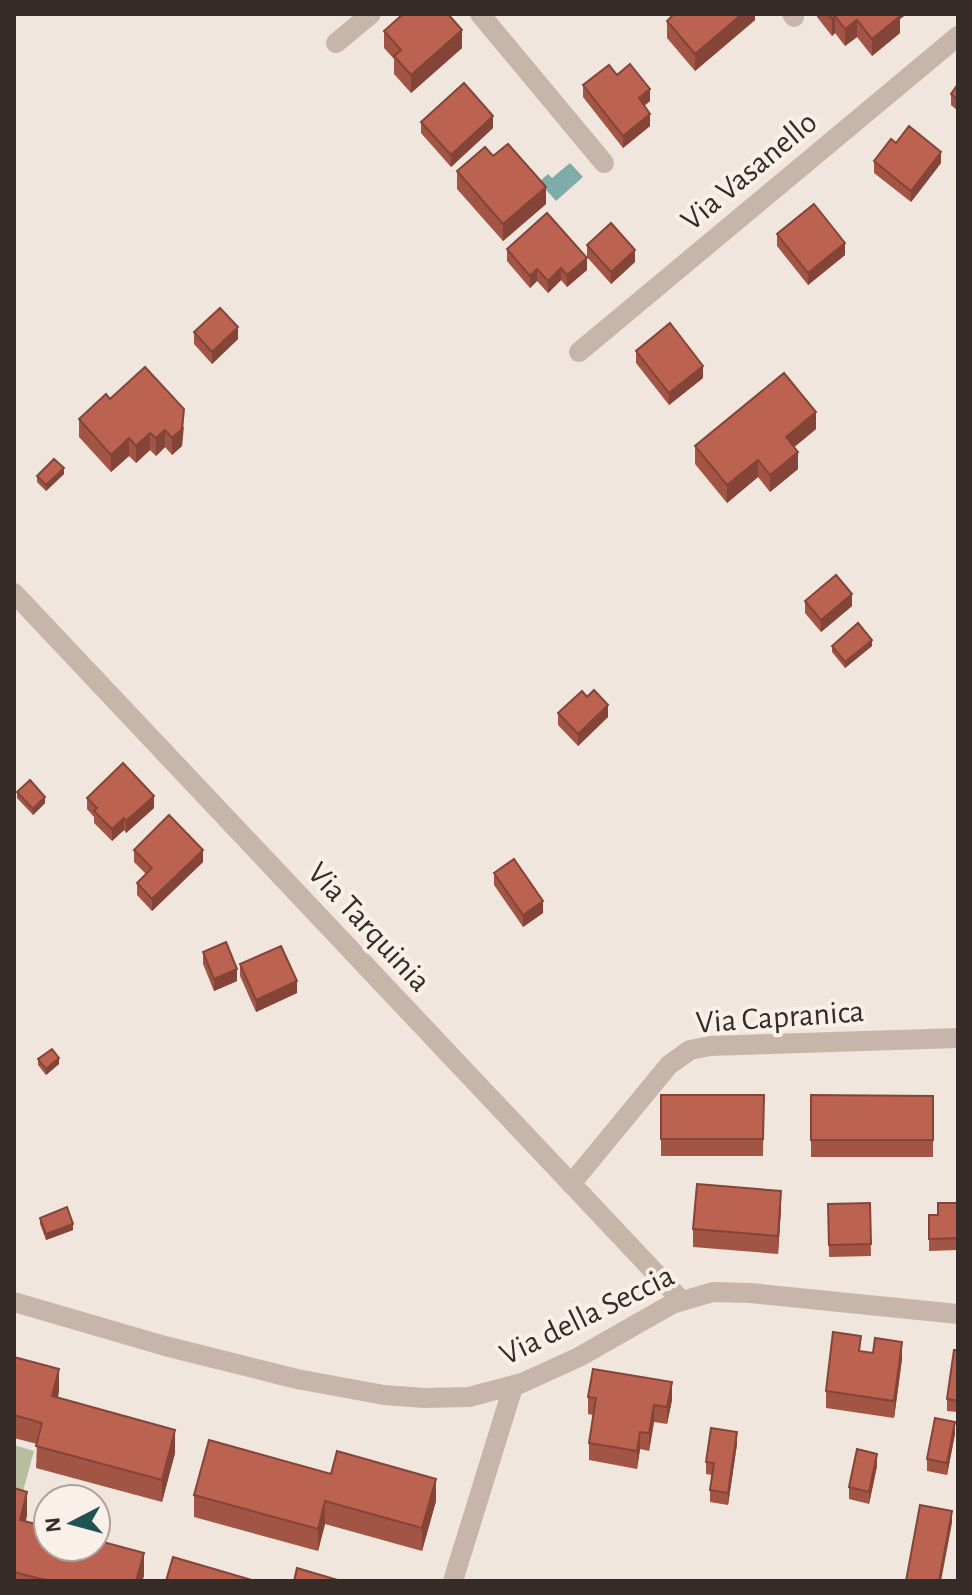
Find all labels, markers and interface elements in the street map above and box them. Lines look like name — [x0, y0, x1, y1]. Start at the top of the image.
street label: Via Vasanello — [675, 105, 823, 237]
street label: Via Tarquinia — [302, 856, 436, 998]
street label: Via Capranica — [695, 995, 865, 1039]
street label: Via della Seccia — [495, 1259, 679, 1371]
north arrow — [32, 1483, 112, 1563]
text: N — [41, 1516, 65, 1534]

